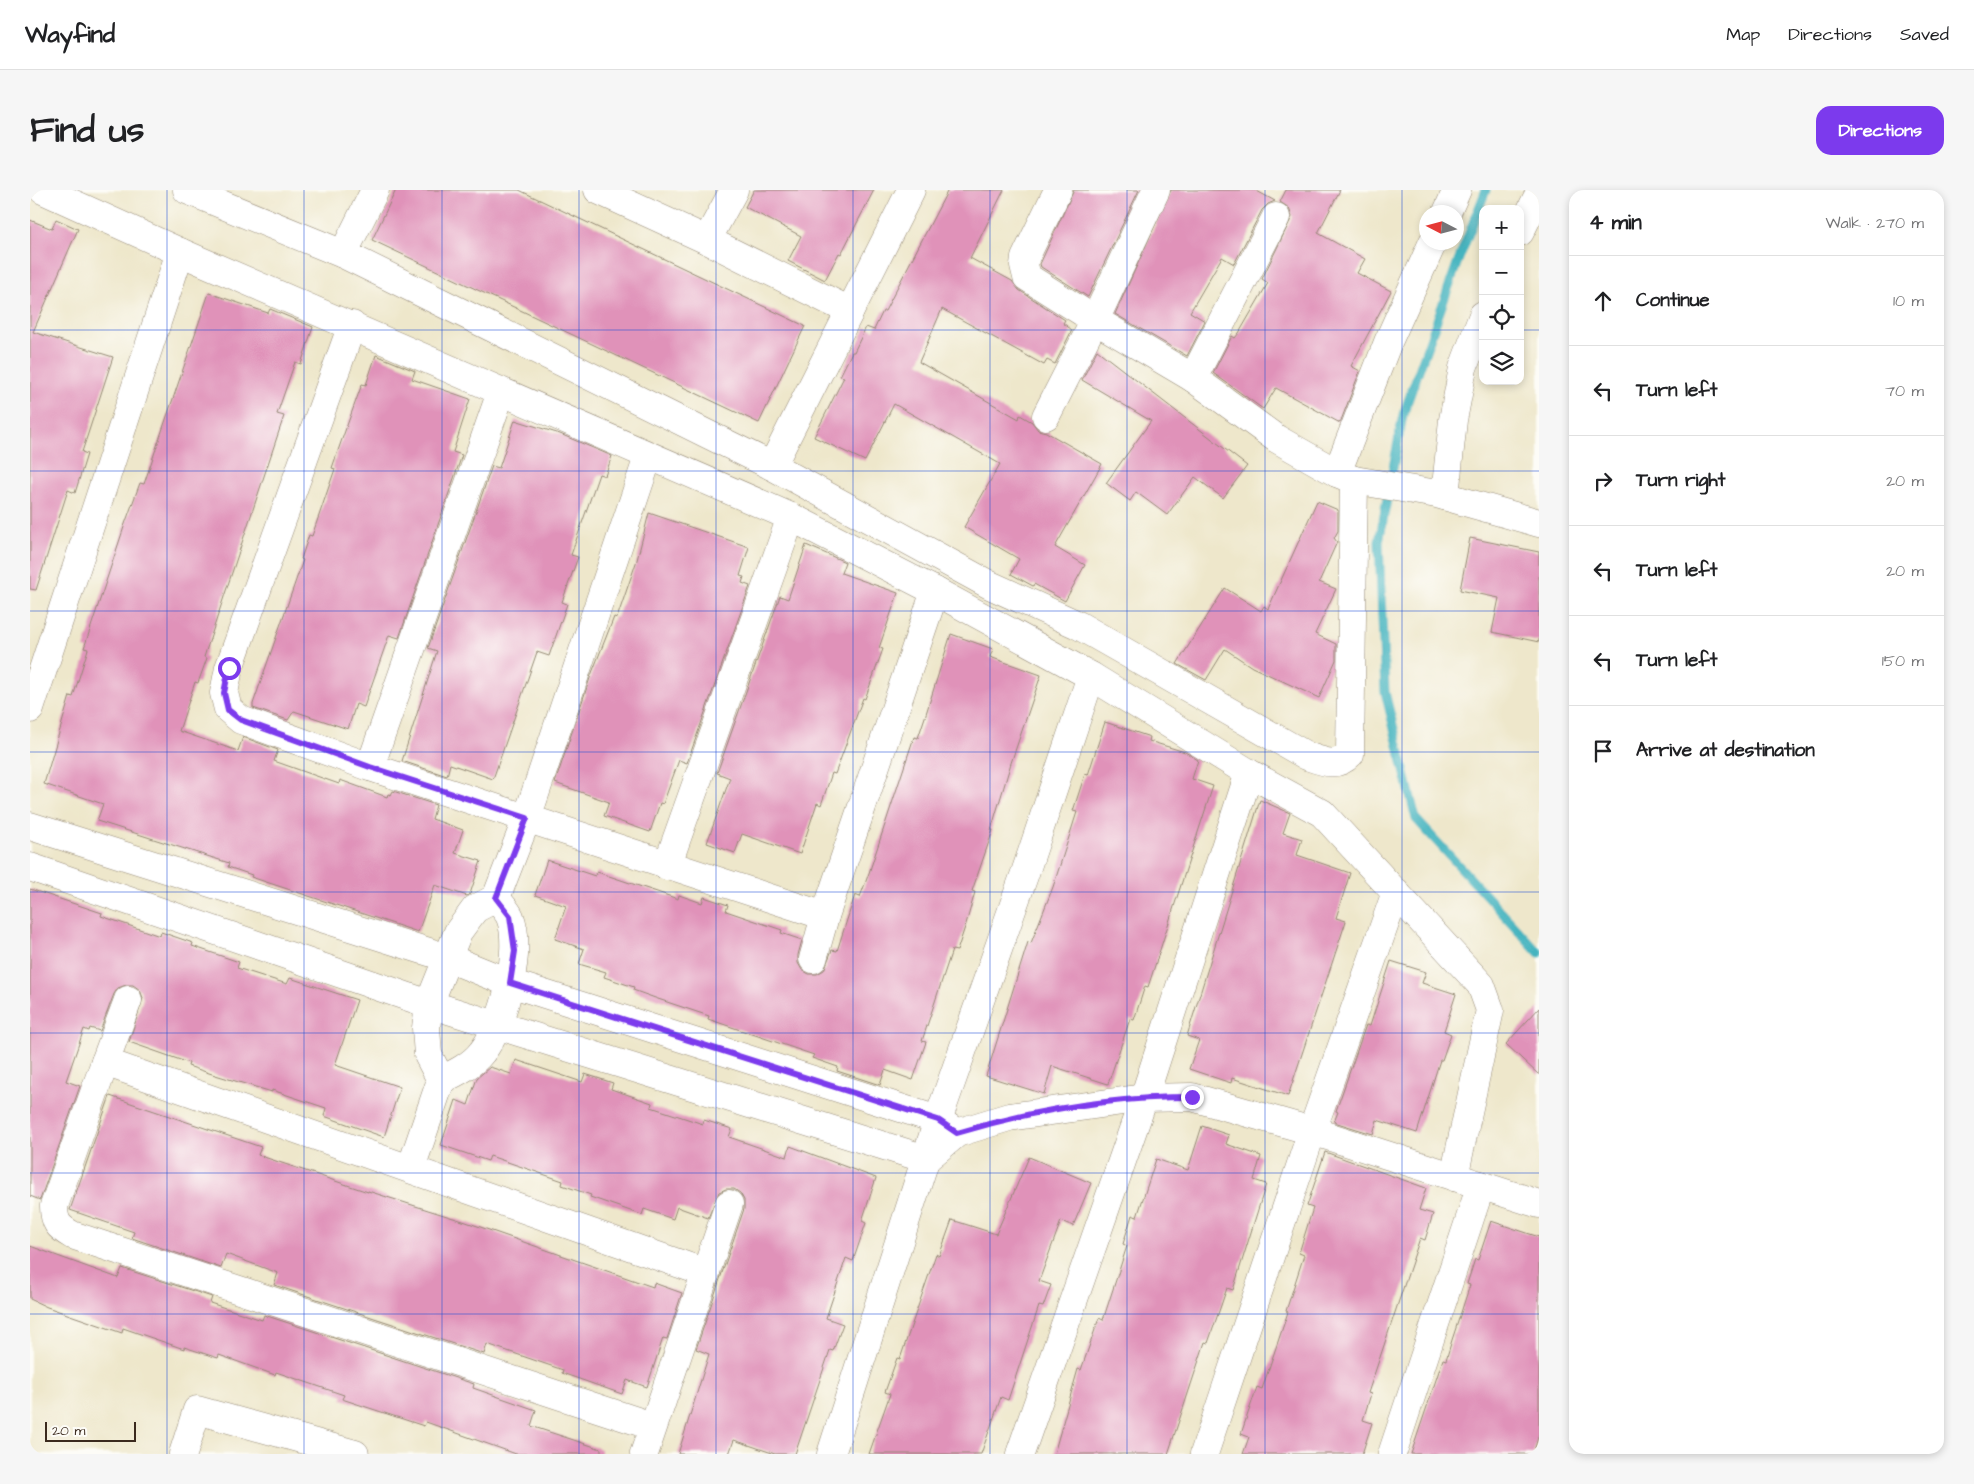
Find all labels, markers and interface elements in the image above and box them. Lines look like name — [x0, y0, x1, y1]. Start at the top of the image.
text: Wayfind — [25, 18, 115, 52]
text: Map — [1726, 22, 1760, 47]
text: Directions — [1788, 22, 1872, 47]
text: Saved — [1900, 22, 1949, 47]
text: Find us — [30, 106, 144, 155]
button: Directions — [1816, 106, 1944, 155]
north arrow — [1419, 205, 1464, 250]
map controls — [1479, 205, 1524, 385]
button: + — [1479, 205, 1524, 250]
text: 4 min — [1589, 208, 1642, 237]
text: Walk · 270 m — [1825, 212, 1924, 234]
button: − — [1479, 250, 1524, 295]
icon: ahead — [1589, 287, 1617, 315]
text: Continue — [1636, 287, 1710, 314]
text: 10 m — [1893, 290, 1924, 312]
button: locate — [1479, 295, 1524, 340]
button: layers — [1479, 340, 1524, 385]
icon: left — [1589, 377, 1617, 405]
text: Turn left — [1636, 377, 1717, 404]
text: 70 m — [1885, 380, 1924, 402]
icon: right — [1589, 467, 1617, 495]
text: Turn right — [1636, 467, 1725, 494]
text: 20 m — [1886, 470, 1924, 492]
icon: left — [1589, 557, 1617, 585]
text: Turn left — [1636, 557, 1717, 584]
text: 20 m — [1886, 560, 1924, 582]
icon: left — [1589, 647, 1617, 675]
text: Turn left — [1636, 647, 1717, 674]
text: 150 m — [1882, 650, 1924, 672]
route start — [218, 657, 241, 680]
icon: arrive — [1589, 737, 1617, 765]
text: Arrive at destination — [1636, 737, 1815, 764]
route end — [1181, 1086, 1204, 1109]
scale bar — [45, 1419, 136, 1442]
text: 20 m — [52, 1421, 85, 1441]

